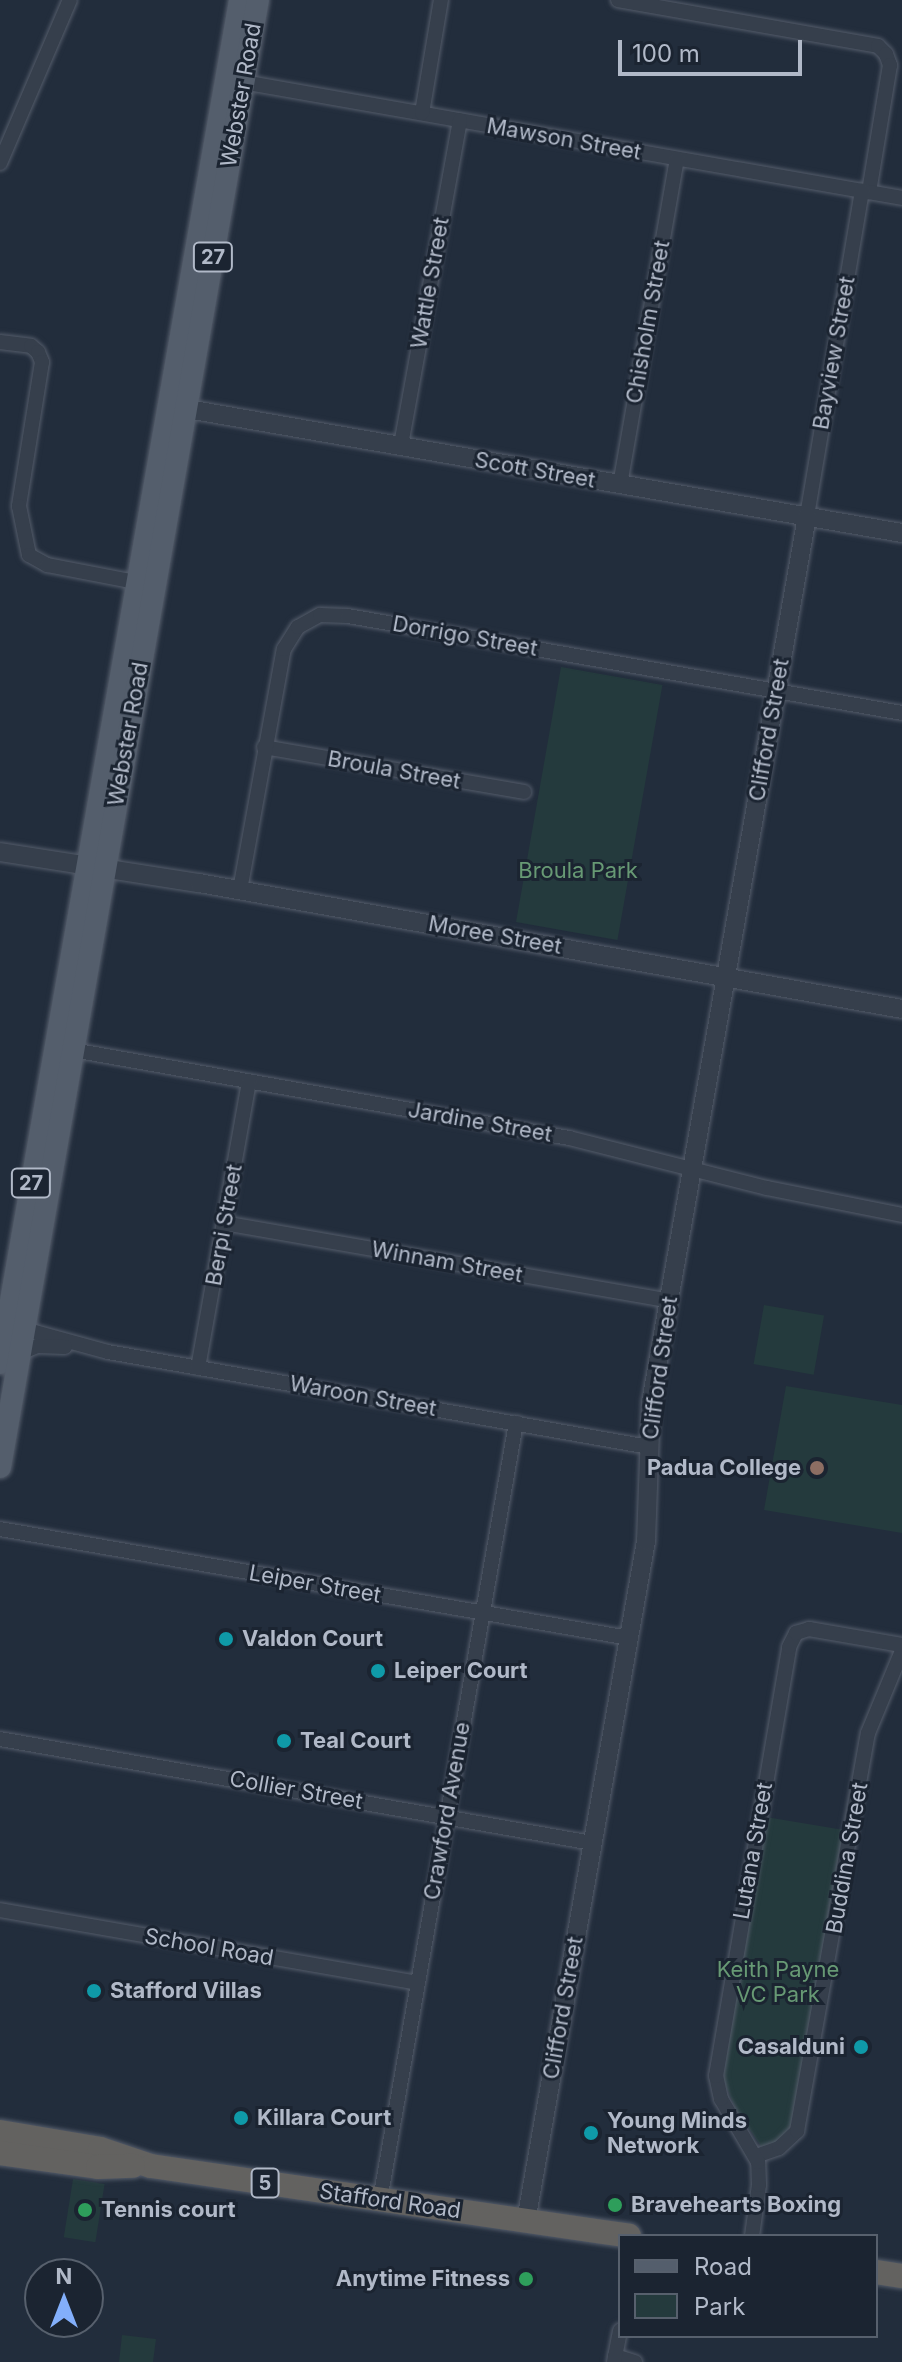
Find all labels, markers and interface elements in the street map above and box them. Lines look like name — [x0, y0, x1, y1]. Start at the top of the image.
street label: Webster Road — [215, 21, 267, 169]
scale bar — [622, 24, 806, 74]
text: 100 m — [632, 39, 700, 68]
street label: Mawson Street — [485, 112, 643, 166]
street label: Wattle Street — [405, 215, 455, 351]
street label: Chisholm Street — [621, 238, 675, 406]
road number: 27 — [191, 241, 235, 273]
street label: Bayview Street — [808, 274, 860, 432]
street label: Scott Street — [473, 446, 597, 494]
street label: Dorrigo Street — [391, 610, 539, 662]
street label: Clifford Street — [743, 657, 795, 803]
street label: Webster Road — [102, 660, 154, 808]
street label: Broula Street — [325, 745, 463, 795]
park label: Broula Park — [518, 858, 638, 884]
street label: Moree Street — [426, 910, 564, 960]
street label: Jardine Street — [406, 1096, 554, 1148]
street label: Berpi Street — [200, 1162, 248, 1288]
road number: 27 — [9, 1167, 53, 1199]
street label: Winnam Street — [369, 1236, 525, 1288]
street label: Clifford Street — [637, 1295, 683, 1441]
street label: Waroon Street — [288, 1370, 438, 1422]
place label: Padua College — [647, 1455, 801, 1481]
marker: Padua College — [808, 1459, 826, 1477]
street label: Leiper Street — [247, 1559, 383, 1609]
place label: Valdon Court — [242, 1626, 383, 1652]
marker: Valdon Court — [217, 1630, 235, 1648]
place label: Leiper Court — [394, 1658, 528, 1684]
marker: Leiper Court — [369, 1662, 387, 1680]
street label: Crawford Avenue — [418, 1720, 476, 1902]
place label: Teal Court — [300, 1728, 411, 1754]
marker: Teal Court — [275, 1732, 293, 1750]
street label: Collier Street — [227, 1765, 365, 1815]
street label: Lutana Street — [728, 1780, 778, 1922]
street label: Buddina Street — [821, 1780, 873, 1936]
street label: School Road — [142, 1923, 276, 1971]
street label: Clifford Street — [537, 1935, 589, 2081]
park label: Keith Payne VC Park — [717, 1956, 839, 2008]
place label: Stafford Villas — [110, 1978, 262, 2004]
marker: Stafford Villas — [85, 1982, 103, 2000]
place label: Casalduni — [738, 2034, 845, 2060]
marker: Casalduni — [852, 2038, 870, 2056]
place label: Killara Court — [257, 2105, 391, 2131]
place label: Young Minds Network — [607, 2107, 747, 2158]
marker: Killara Court — [232, 2109, 250, 2127]
marker: Young Minds Network — [582, 2124, 600, 2142]
road number: 5 — [249, 2167, 281, 2199]
street label: Stafford Road — [318, 2178, 462, 2224]
place label: Bravehearts Boxing — [631, 2192, 841, 2218]
marker: Bravehearts Boxing — [606, 2196, 624, 2214]
place label: Tennis court — [101, 2197, 236, 2223]
marker: Tennis court — [76, 2201, 94, 2219]
legend — [618, 2234, 878, 2338]
text: Road — [694, 2252, 752, 2281]
north arrow — [24, 2258, 104, 2338]
text: N — [56, 2263, 72, 2289]
place label: Anytime Fitness — [336, 2266, 510, 2292]
marker: Anytime Fitness — [517, 2270, 535, 2288]
text: Park — [694, 2292, 745, 2321]

